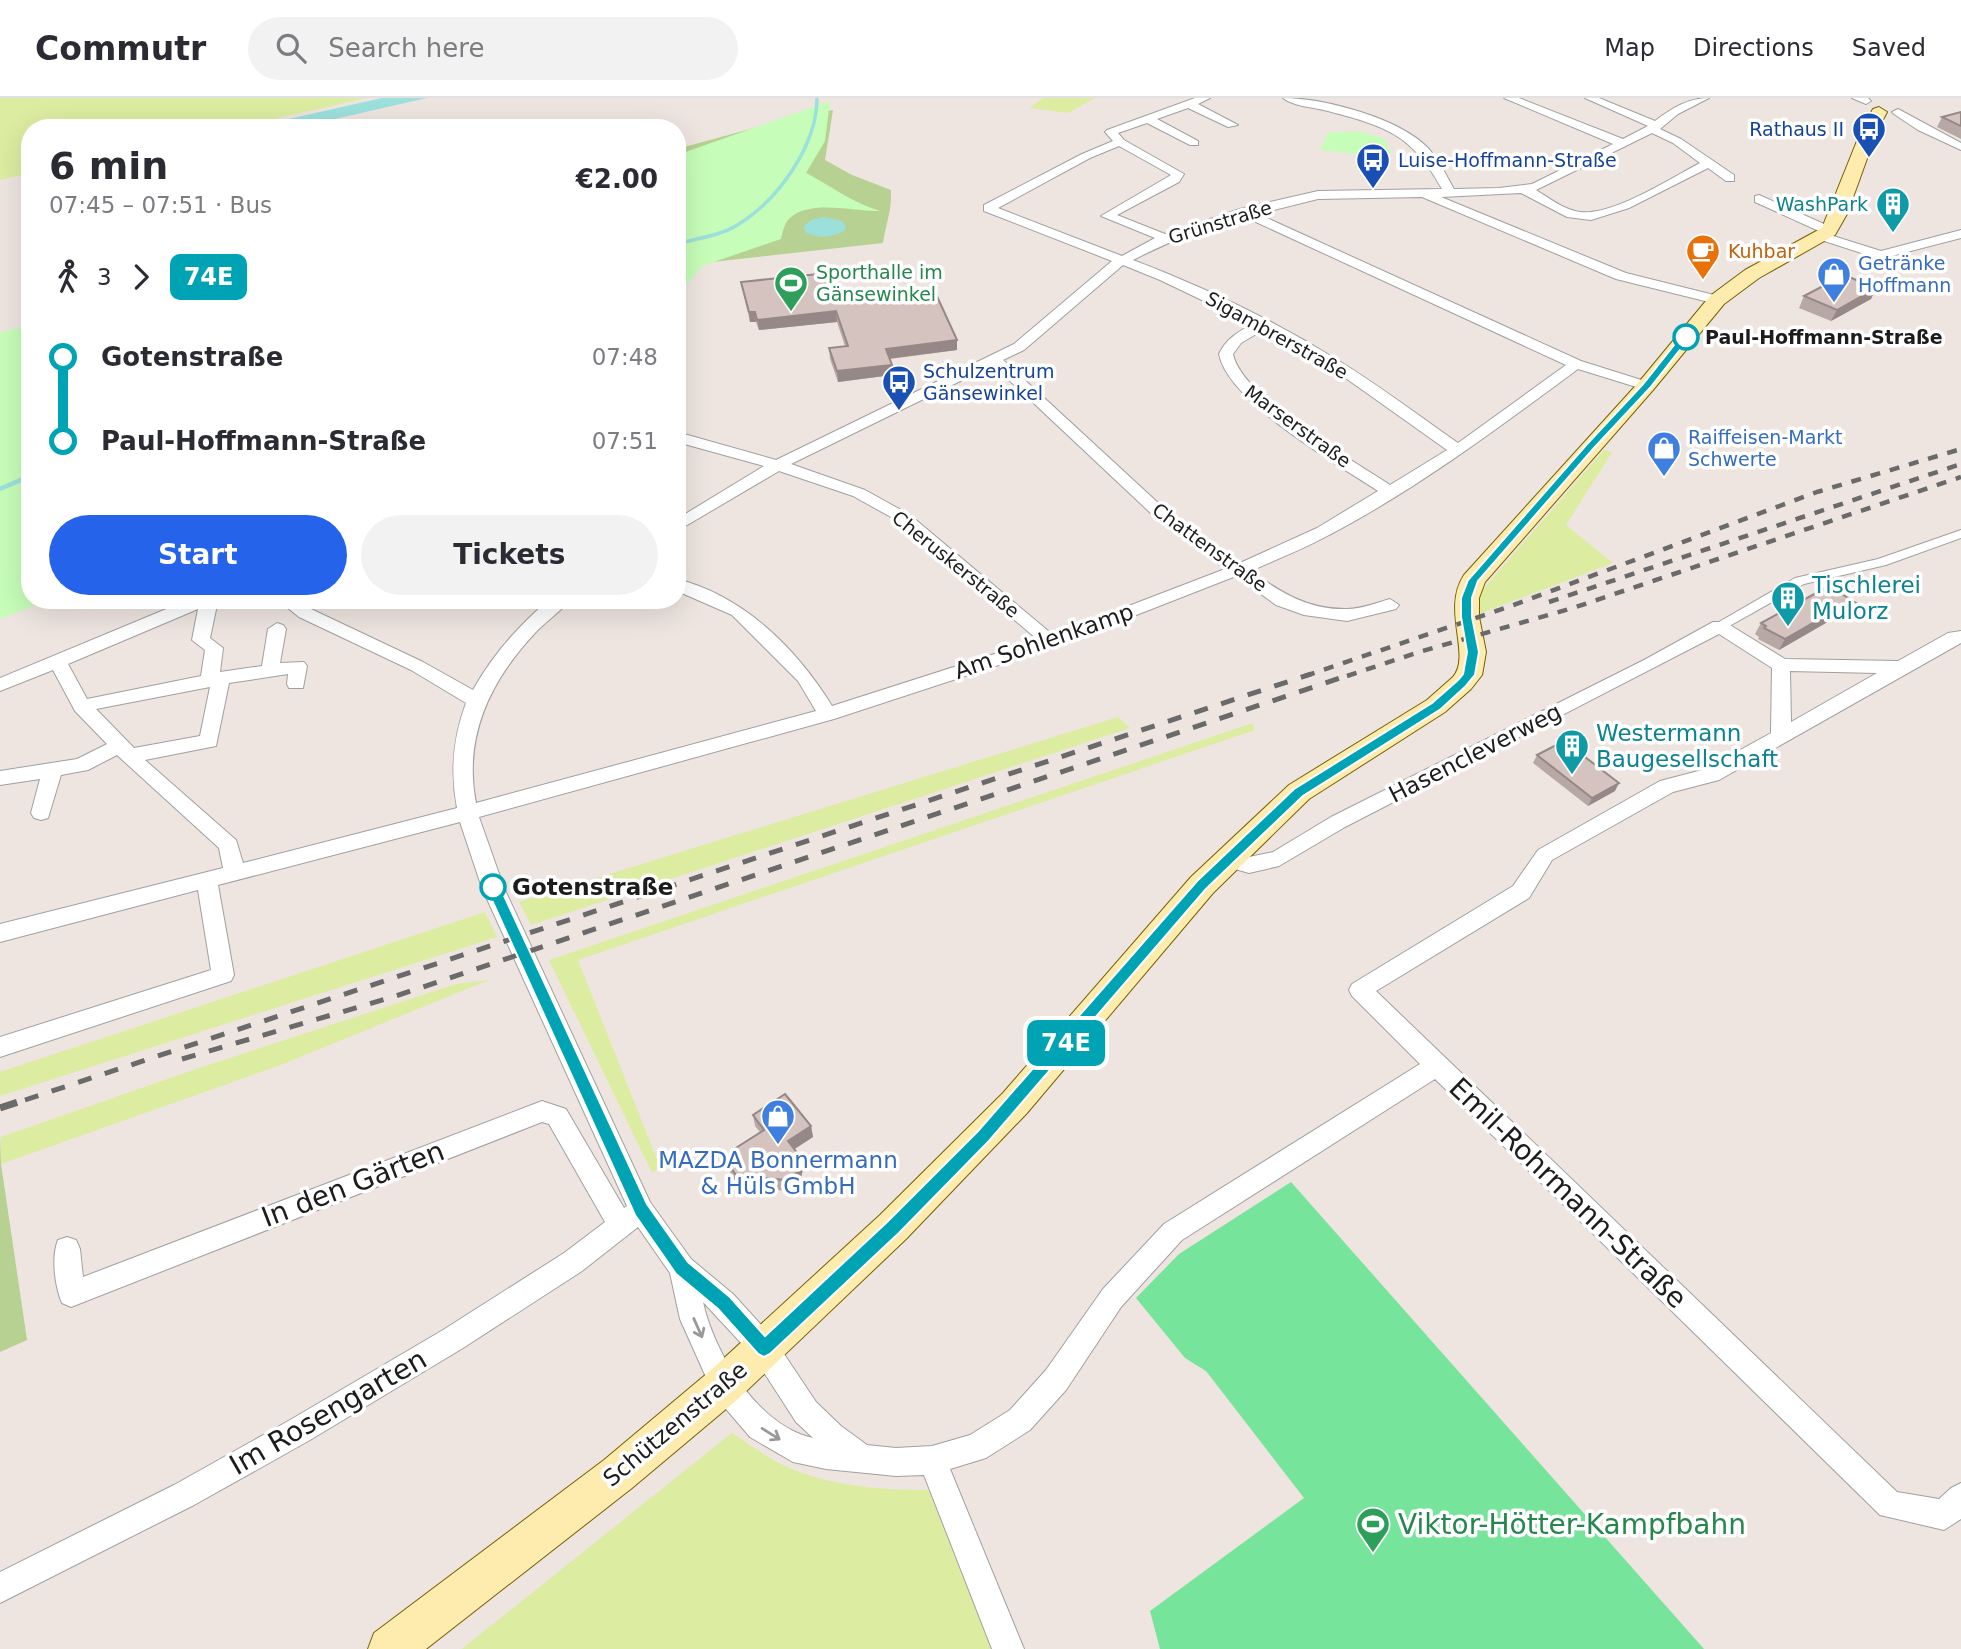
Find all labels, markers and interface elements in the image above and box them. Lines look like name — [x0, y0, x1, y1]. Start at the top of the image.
search box — [248, 17, 738, 80]
text: Commutr — [35, 29, 206, 68]
icon: search — [272, 29, 310, 67]
text: Search here — [328, 33, 484, 63]
text: Map — [1604, 34, 1655, 62]
text: Directions — [1693, 34, 1814, 62]
text: Saved — [1852, 34, 1926, 62]
bus stop icon: Rathaus II — [1850, 110, 1888, 159]
place label: Rathaus II — [1749, 118, 1844, 140]
bus stop icon: Luise-Hoffmann-Straße — [1354, 141, 1392, 190]
text: 6 min — [49, 144, 168, 188]
place label: Luise-Hoffmann-Straße — [1398, 149, 1617, 171]
text: €2.00 — [576, 164, 658, 194]
building icon: WashPark — [1874, 185, 1912, 234]
text: 07:45 – 07:51 · Bus — [49, 192, 272, 218]
place label: WashPark — [1776, 193, 1868, 215]
street label: Grünstraße — [1166, 196, 1274, 248]
cafe icon: Kuhbar — [1684, 232, 1722, 281]
place label: Kuhbar — [1728, 240, 1795, 262]
place label: Getränke Hoffmann — [1858, 252, 1951, 296]
shop icon: Getränke Hoffmann — [1815, 255, 1853, 304]
icon: walk — [49, 258, 87, 296]
icon: forward — [122, 258, 160, 296]
place label: Sporthalle im Gänsewinkel — [816, 261, 943, 305]
text: 74E — [184, 263, 233, 291]
text: 3 — [97, 264, 112, 290]
sports icon: Sporthalle im Gänsewinkel — [772, 264, 810, 313]
street label: Sigambrerstraße — [1202, 287, 1352, 383]
marker: Paul-Hoffmann-Straße — [1673, 324, 1699, 350]
place label: Paul-Hoffmann-Straße — [1705, 326, 1943, 348]
text: Gotenstraße — [101, 342, 283, 372]
text: 07:48 — [592, 344, 658, 370]
place label: Schulzentrum Gänsewinkel — [923, 360, 1054, 404]
bus stop icon: Schulzentrum Gänsewinkel — [880, 363, 918, 412]
street label: Marserstraße — [1241, 380, 1355, 472]
text: Paul-Hoffmann-Straße — [101, 426, 426, 456]
place label: Raiffeisen-Markt Schwerte — [1688, 426, 1843, 470]
text: 07:51 — [592, 428, 658, 454]
shop icon: Raiffeisen-Markt Schwerte — [1645, 429, 1683, 478]
street label: Chattenstraße — [1149, 498, 1271, 596]
street label: Cheruskerstraße — [888, 506, 1024, 622]
button: Start — [49, 515, 347, 595]
button: Tickets — [361, 515, 658, 595]
place label: Tischlerei Mulorz — [1811, 572, 1921, 624]
building icon: Tischlerei Mulorz — [1769, 579, 1807, 628]
street label: Am Sohlenkamp — [951, 598, 1137, 684]
street label: Hasencleverweg — [1384, 698, 1566, 808]
place label: Westermann Baugesellschaft — [1596, 720, 1778, 772]
building icon: Westermann Baugesellschaft — [1553, 727, 1591, 776]
marker: Gotenstraße — [480, 874, 506, 900]
place label: Gotenstraße — [512, 874, 673, 900]
line badge: 74E — [1026, 1020, 1106, 1066]
text: 74E — [1041, 1029, 1091, 1057]
street label: Emil-Rohrmann-Straße — [1443, 1071, 1693, 1315]
shop icon: MAZDA Bonnermann & Hüls GmbH — [759, 1097, 797, 1146]
street label: In den Gärten — [257, 1134, 449, 1234]
place label: MAZDA Bonnermann & Hüls GmbH — [658, 1147, 898, 1199]
one-way arrow — [692, 1317, 705, 1338]
street label: Im Rosengarten — [224, 1342, 432, 1482]
street label: Schützenstraße — [598, 1356, 752, 1492]
one-way arrow — [760, 1427, 780, 1441]
sports icon: Viktor-Hötter-Kampfbahn — [1354, 1505, 1392, 1554]
place label: Viktor-Hötter-Kampfbahn — [1398, 1508, 1746, 1541]

